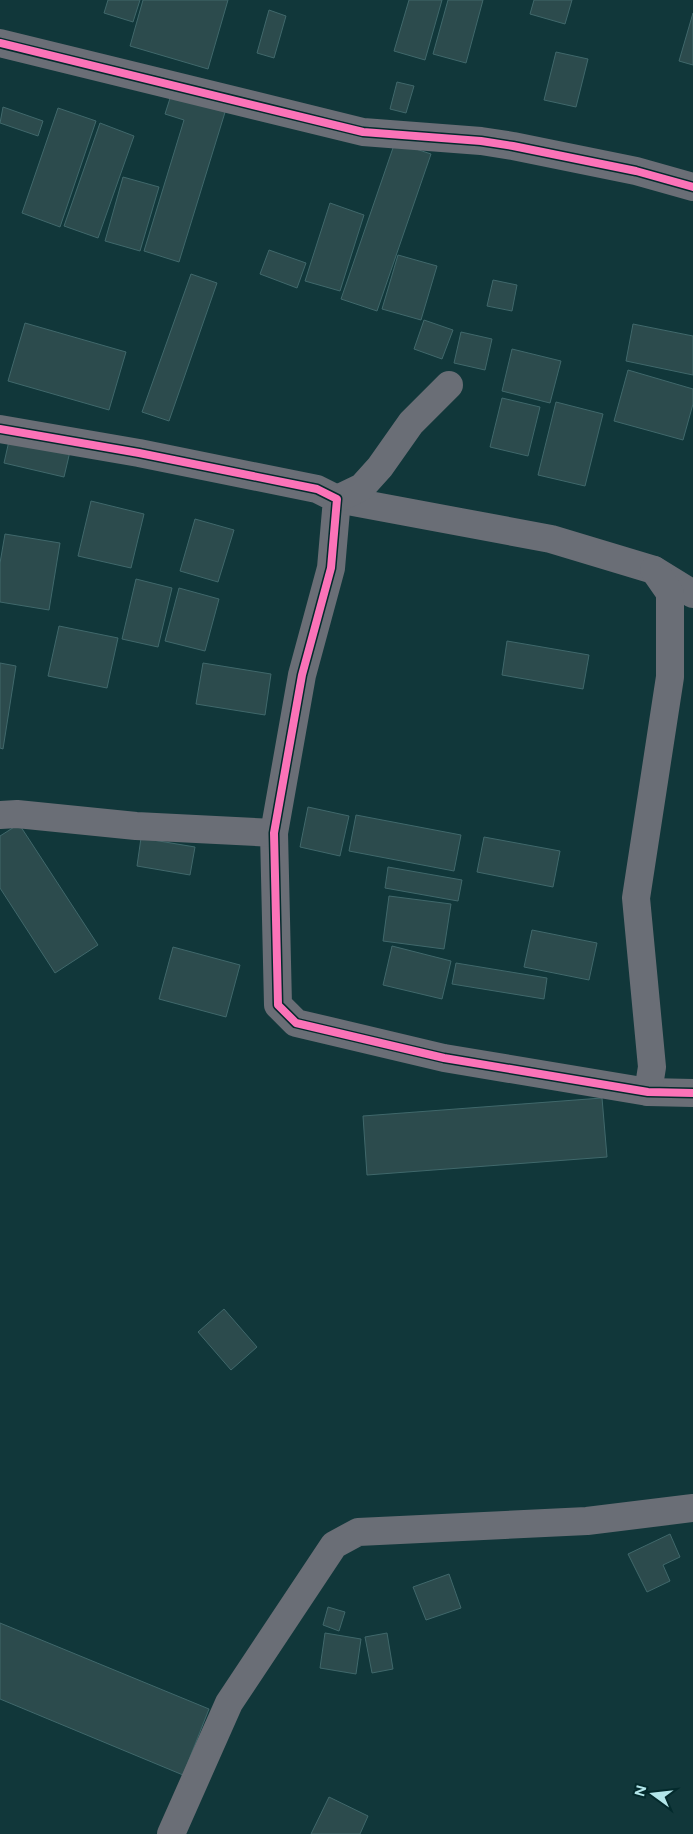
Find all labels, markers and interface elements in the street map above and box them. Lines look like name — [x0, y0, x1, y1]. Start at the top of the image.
north arrow — [628, 1769, 678, 1819]
text: N — [631, 1783, 651, 1798]

